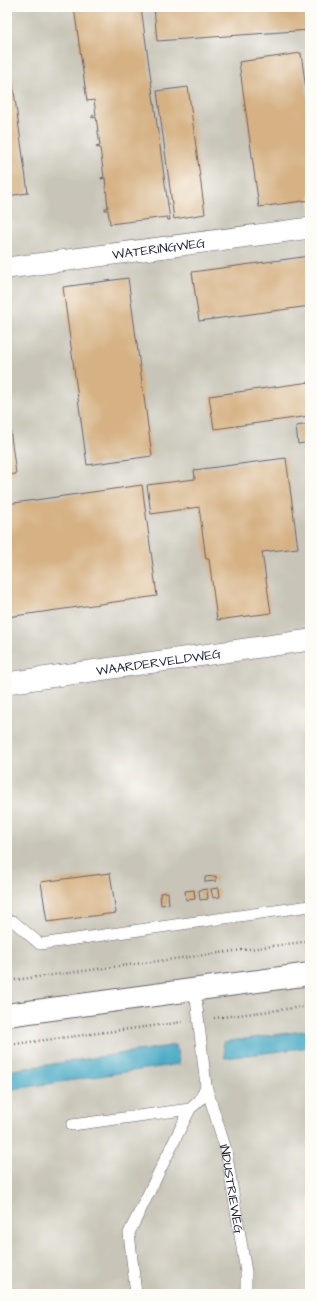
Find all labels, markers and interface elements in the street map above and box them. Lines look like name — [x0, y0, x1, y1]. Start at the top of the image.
street label: WATERINGWEG — [111, 234, 206, 264]
street label: WAARDERVELDWEG — [95, 645, 222, 680]
street label: INDUSTRIEWEG — [215, 1142, 248, 1235]

